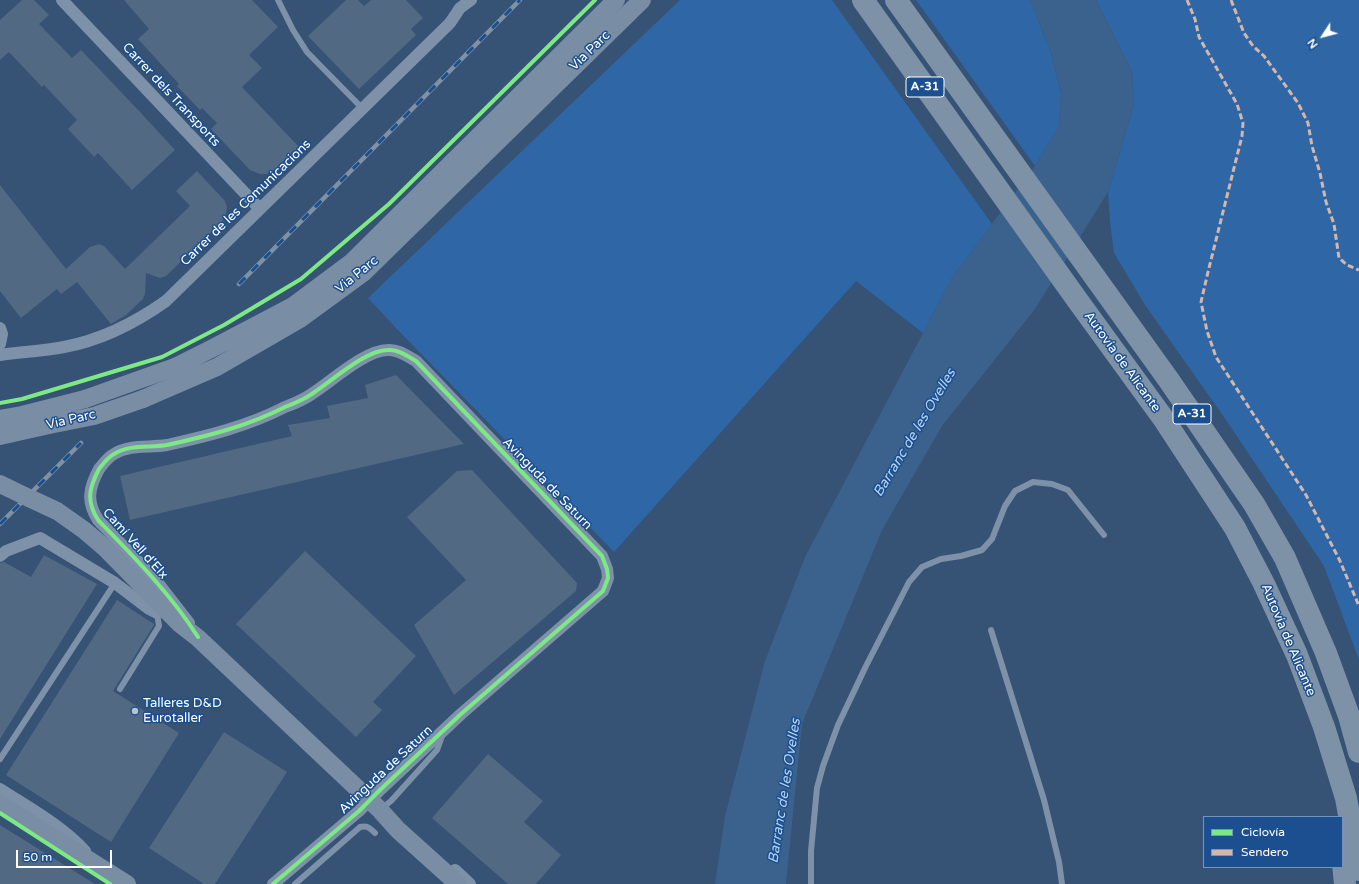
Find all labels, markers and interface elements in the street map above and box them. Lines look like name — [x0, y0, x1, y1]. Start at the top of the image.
north arrow — [1303, 16, 1343, 56]
street label: Via Parc — [567, 28, 613, 74]
text: N — [1305, 36, 1321, 51]
street label: Carrer dels Transports — [119, 40, 223, 150]
road number: A-31 — [906, 77, 944, 97]
street label: Carrer de les Comunicacions — [178, 137, 314, 269]
street label: Via Parc — [333, 253, 381, 297]
street label: Autovía de Alicante — [1080, 309, 1164, 415]
water label: Barranc de les Ovelles — [870, 366, 960, 500]
road number: A-31 — [1173, 404, 1211, 424]
street label: Via Parc — [45, 407, 97, 433]
street label: Avinguda de Saturn — [499, 435, 595, 533]
street label: Camí Vell d'Elx — [99, 505, 171, 583]
street label: Autovía de Alicante — [1257, 582, 1319, 698]
place label: Talleres D&D Eurotaller — [143, 696, 222, 727]
marker: Talleres D&D Eurotaller — [130, 706, 140, 716]
water label: Barranc de les Ovelles — [765, 717, 805, 865]
street label: Avinguda de Saturn — [336, 723, 436, 817]
legend — [1203, 816, 1343, 868]
text: Ciclovía — [1241, 825, 1285, 839]
scale bar — [18, 842, 114, 868]
text: Sendero — [1241, 845, 1289, 859]
text: 50 m — [23, 850, 52, 864]

